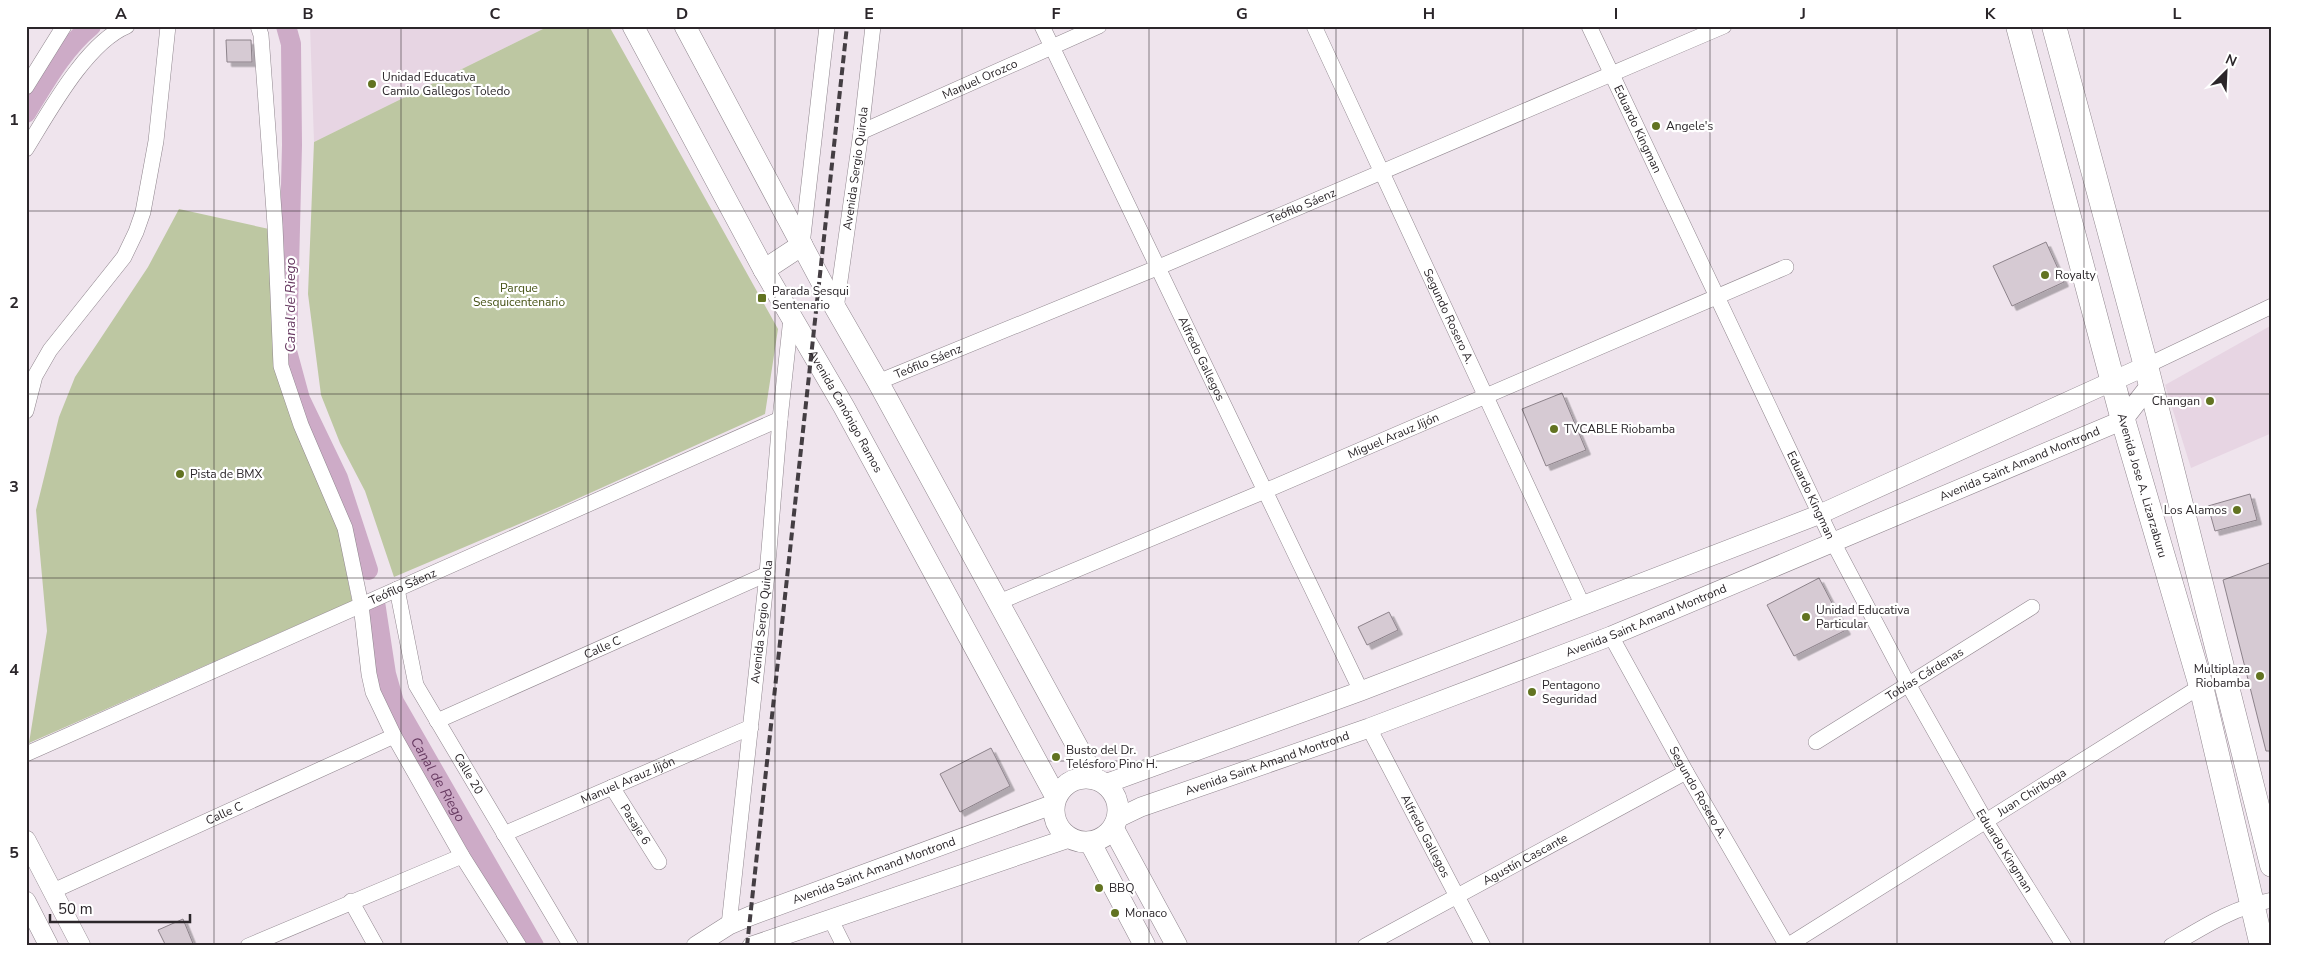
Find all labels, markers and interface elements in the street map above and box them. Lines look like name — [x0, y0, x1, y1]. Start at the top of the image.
text: A — [115, 3, 127, 25]
text: B — [302, 3, 314, 25]
text: C — [490, 3, 501, 25]
text: D — [676, 3, 688, 25]
text: E — [864, 3, 874, 25]
text: F — [1052, 3, 1061, 25]
text: G — [1236, 3, 1248, 25]
text: H — [1423, 3, 1435, 25]
text: I — [1614, 3, 1618, 25]
text: J — [1799, 3, 1806, 25]
text: K — [1985, 3, 1997, 25]
text: L — [2173, 3, 2182, 25]
north arrow — [2200, 48, 2250, 98]
text: N — [2222, 50, 2240, 71]
street label: Manuel Orozco — [940, 55, 1020, 103]
place label: Unidad Educativa Camilo Gallegos Toledo — [382, 69, 510, 99]
marker: Unidad Educativa Camilo Gallegos Toledo — [366, 78, 378, 90]
street label: Eduardo Kingman — [1610, 82, 1665, 176]
street label: Avenida Sergio Quirola — [839, 106, 872, 231]
text: 1 — [9, 109, 19, 131]
place label: Angele's — [1666, 118, 1714, 134]
marker: Angele's — [1650, 120, 1662, 132]
street label: Teófilo Sáenz — [1266, 184, 1339, 227]
water label: Canal de Riego — [281, 257, 300, 352]
street label: Segundo Rosero A. — [1420, 266, 1478, 367]
place label: Royalty — [2055, 267, 2097, 283]
marker: Royalty — [2039, 269, 2051, 281]
park label: Parque Sesquicentenario — [473, 280, 565, 310]
place label: Parada Sesqui Sentenario — [772, 283, 849, 313]
text: 2 — [9, 292, 19, 314]
marker: Parada Sesqui Sentenario — [756, 292, 768, 304]
street label: Alfredo Gallegos — [1175, 314, 1229, 404]
street label: Teófilo Sáenz — [892, 340, 965, 383]
street label: Avenida Canónigo Ramos — [804, 347, 886, 476]
place label: Changan — [2152, 393, 2200, 409]
marker: Changan — [2204, 395, 2216, 407]
street label: Miguel Arauz Jijón — [1345, 409, 1441, 462]
street label: Avenida Jose A. Lizarzaburu — [2114, 411, 2171, 560]
place label: TVCABLE Riobamba — [1564, 421, 1675, 437]
marker: TVCABLE Riobamba — [1548, 423, 1560, 435]
street label: Avenida Saint Amand Montrond — [1937, 423, 2102, 505]
street label: Eduardo Kingman — [1783, 448, 1839, 542]
place label: Pista de BMX — [190, 466, 263, 482]
marker: Pista de BMX — [174, 468, 186, 480]
text: 3 — [9, 476, 19, 498]
place label: Los Alamos — [2164, 502, 2227, 518]
marker: Los Alamos — [2231, 504, 2243, 516]
street label: Avenida Sergio Quirola — [747, 559, 776, 684]
street label: Teófilo Sáenz — [366, 565, 439, 609]
street label: Avenida Saint Amand Montrond — [1563, 580, 1729, 661]
place label: Unidad Educativa Particular — [1816, 602, 1910, 632]
marker: Unidad Educativa Particular — [1800, 611, 1812, 623]
street label: Calle C — [581, 632, 623, 663]
street label: Tobías Cárdenas — [1883, 644, 1967, 705]
text: 4 — [9, 659, 19, 681]
place label: Multiplaza Riobamba — [2194, 661, 2250, 691]
marker: Multiplaza Riobamba — [2254, 670, 2266, 682]
place label: Pentagono Seguridad — [1542, 677, 1601, 707]
marker: Pentagono Seguridad — [1526, 686, 1538, 698]
street label: Avenida Saint Amand Montrond — [1183, 727, 1351, 799]
water label: Canal de Riego — [406, 734, 470, 826]
place label: Busto del Dr. Telésforo Pino H. — [1066, 742, 1158, 772]
street label: Segundo Rosero A. — [1665, 743, 1731, 841]
street label: Calle 20 — [450, 750, 487, 797]
marker: Busto del Dr. Telésforo Pino H. — [1050, 751, 1062, 763]
street label: Manuel Arauz Jijón — [578, 753, 677, 808]
street label: Juan Chiriboga — [1993, 765, 2069, 821]
street label: Alfredo Gallegos — [1397, 792, 1454, 881]
street label: Calle C — [203, 798, 245, 829]
street label: Pasaje 6 — [617, 801, 654, 848]
street label: Eduardo Kingman — [1972, 806, 2037, 896]
street label: Agustín Cascante — [1480, 830, 1570, 889]
street label: Avenida Saint Amand Montrond — [790, 833, 958, 908]
text: 5 — [9, 842, 19, 864]
place label: BBQ — [1109, 880, 1134, 896]
marker: BBQ — [1093, 882, 1105, 894]
scale bar — [50, 892, 190, 924]
text: 50 m — [58, 899, 93, 919]
place label: Monaco — [1125, 905, 1168, 921]
marker: Monaco — [1109, 907, 1121, 919]

